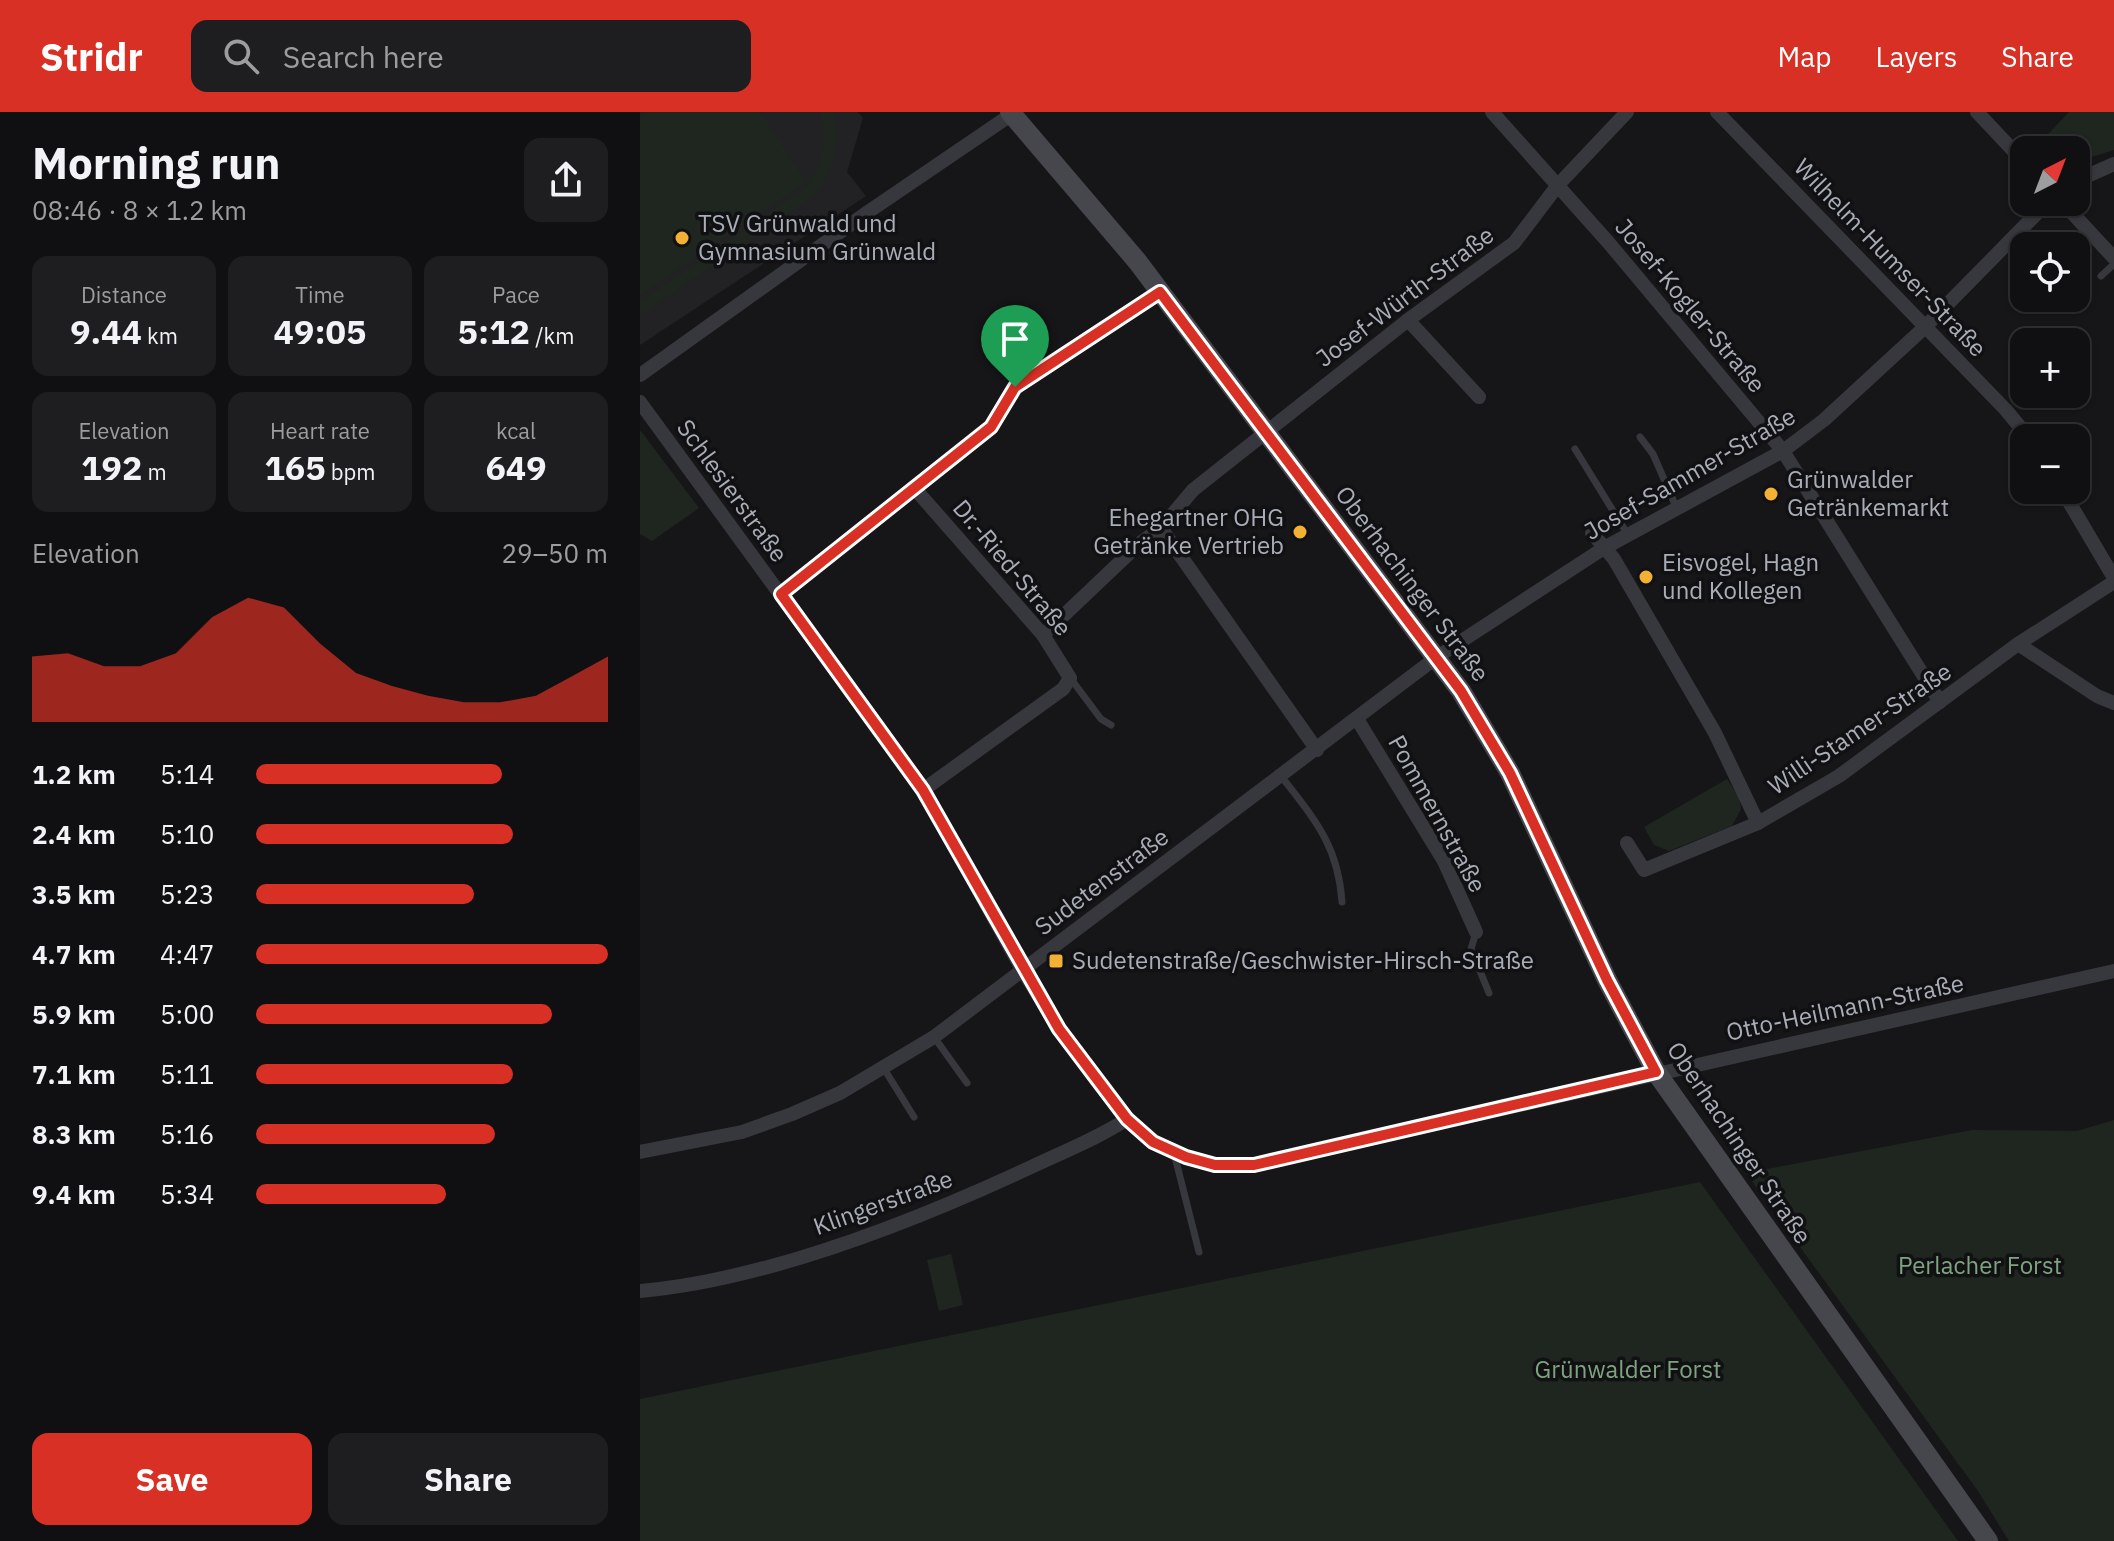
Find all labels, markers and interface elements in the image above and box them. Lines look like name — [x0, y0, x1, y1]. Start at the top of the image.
search box — [191, 20, 751, 92]
text: Stridr — [40, 32, 143, 81]
icon: search — [219, 34, 263, 78]
text: Search here — [283, 37, 444, 76]
text: Map — [1777, 38, 1831, 75]
text: Layers — [1875, 38, 1957, 75]
text: Share — [2001, 38, 2074, 75]
text: Morning run — [32, 134, 281, 191]
north arrow — [2010, 136, 2090, 216]
map controls — [2010, 136, 2090, 504]
button: share — [524, 138, 608, 222]
street label: Wilhelm-Humser-Straße — [1787, 151, 1994, 363]
text: 08:46 · 8 × 1.2 km — [32, 193, 247, 227]
place label: TSV Grünwald und Gymnasium Grünwald — [698, 207, 936, 267]
street label: Josef-Kogler-Straße — [1608, 212, 1773, 399]
street label: Josef-Würth-Straße — [1309, 219, 1500, 374]
marker: TSV Grünwald und Gymnasium Grünwald — [673, 229, 691, 247]
button: locate — [2010, 232, 2090, 312]
text: Distance — [81, 280, 167, 309]
text: Time — [295, 280, 345, 309]
text: Pace — [492, 280, 540, 309]
pin — [981, 305, 1049, 387]
text: 9.44 — [70, 309, 142, 353]
text: 49:05 — [274, 309, 366, 353]
text: 5:12 — [458, 309, 530, 353]
icon: arrive — [993, 317, 1037, 361]
text: km — [142, 321, 178, 350]
text: /km — [530, 321, 574, 350]
button: + — [2010, 328, 2090, 408]
street label: Josef-Sammer-Straße — [1578, 399, 1801, 547]
street label: Schlesierstraße — [670, 413, 795, 568]
text: Elevation — [78, 416, 170, 445]
text: Heart rate — [270, 416, 370, 445]
text: kcal — [496, 416, 536, 445]
button: − — [2010, 424, 2090, 504]
text: 192 — [81, 445, 142, 489]
text: 165 — [264, 445, 326, 489]
text: 649 — [485, 445, 547, 489]
text: m — [142, 457, 167, 486]
text: bpm — [326, 457, 376, 486]
place label: Grünwalder Getränkemarkt — [1787, 463, 1949, 523]
street label: Oberhachinger Straße — [1329, 479, 1497, 688]
marker: Grünwalder Getränkemarkt — [1762, 485, 1780, 503]
street label: Dr.-Ried-Straße — [946, 492, 1079, 642]
place label: Ehegartner OHG Getränke Vertrieb — [1093, 501, 1284, 561]
marker: Ehegartner OHG Getränke Vertrieb — [1291, 523, 1309, 541]
text: Elevation — [32, 536, 140, 570]
text: 29–50 m — [501, 536, 608, 570]
place label: Eisvogel, Hagn und Kollegen — [1662, 546, 1819, 606]
marker: Eisvogel, Hagn und Kollegen — [1637, 568, 1655, 586]
street label: Willi-Stamer-Straße — [1762, 655, 1957, 801]
street label: Pommernstraße — [1381, 729, 1494, 898]
text: 1.2 km — [32, 757, 116, 791]
text: 5:14 — [160, 757, 214, 791]
text: 2.4 km — [32, 817, 116, 851]
text: 5:10 — [160, 817, 214, 851]
street label: Sudetenstraße — [1028, 820, 1175, 942]
text: 3.5 km — [32, 877, 116, 911]
text: 5:23 — [160, 877, 214, 911]
text: 4.7 km — [32, 937, 116, 971]
text: 4:47 — [160, 937, 214, 971]
place label: Sudetenstraße/Geschwister-Hirsch-Straße — [1072, 944, 1534, 976]
marker: Sudetenstraße/Geschwister-Hirsch-Straße — [1047, 952, 1065, 970]
street label: Otto-Heilmann-Straße — [1723, 966, 1966, 1048]
text: 5.9 km — [32, 997, 116, 1031]
text: 5:00 — [160, 997, 214, 1031]
street label: Oberhachinger Straße — [1660, 1035, 1819, 1250]
text: 7.1 km — [32, 1057, 116, 1091]
text: 5:11 — [160, 1057, 214, 1091]
text: 8.3 km — [32, 1117, 116, 1151]
text: 5:16 — [160, 1117, 214, 1151]
street label: Klingerstraße — [809, 1162, 957, 1242]
text: 9.4 km — [32, 1177, 116, 1211]
text: 5:34 — [160, 1177, 214, 1211]
park label: Perlacher Forst — [1898, 1249, 2062, 1281]
park label: Grünwalder Forst — [1535, 1353, 1721, 1385]
button: Save — [32, 1433, 312, 1525]
button: Share — [328, 1433, 608, 1525]

